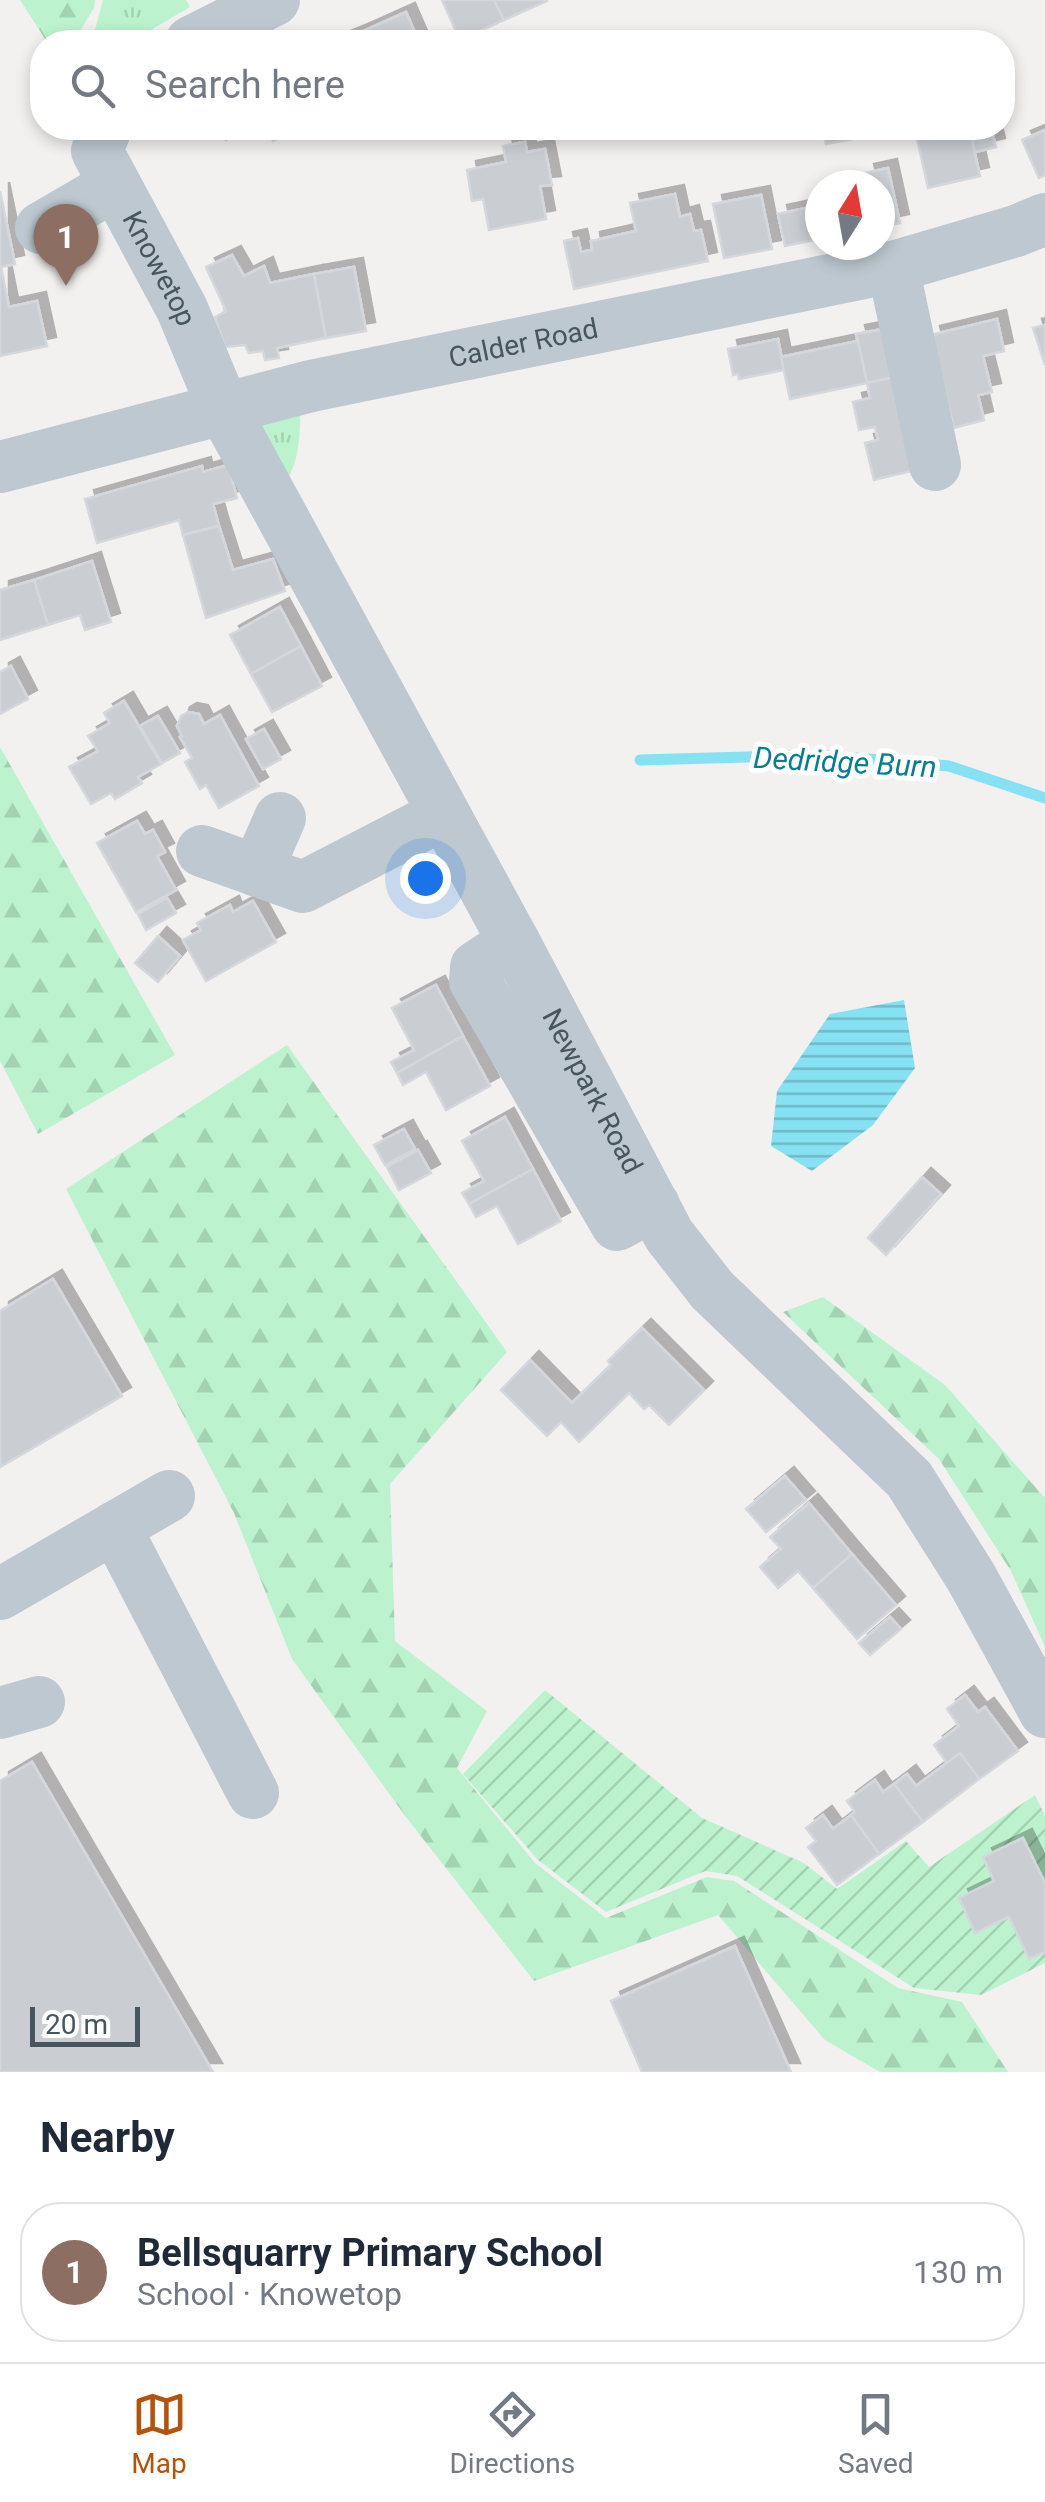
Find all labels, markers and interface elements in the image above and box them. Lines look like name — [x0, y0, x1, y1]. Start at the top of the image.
search box — [30, 30, 1015, 140]
icon: search — [65, 58, 120, 113]
text: Search here — [145, 63, 345, 107]
north arrow — [805, 170, 895, 260]
pin: 1 — [34, 204, 98, 286]
street label: Knowetop — [116, 205, 204, 331]
street label: Calder Road — [446, 311, 601, 374]
water label: Dedridge Burn — [752, 740, 938, 784]
your location — [400, 853, 451, 904]
street label: Newpark Road — [536, 1003, 650, 1179]
scale bar — [30, 2002, 140, 2046]
text: 20 m — [45, 2008, 108, 2041]
text: Nearby — [40, 2113, 175, 2162]
text: Bellsquarry Primary School — [137, 2231, 603, 2275]
text: 1 — [65, 2253, 84, 2291]
text: 130 m — [913, 2253, 1003, 2291]
text: School · Knowetop — [137, 2275, 402, 2313]
tab: Map — [131, 2387, 187, 2480]
tab: Directions — [449, 2387, 575, 2480]
tab: Saved — [838, 2387, 914, 2480]

